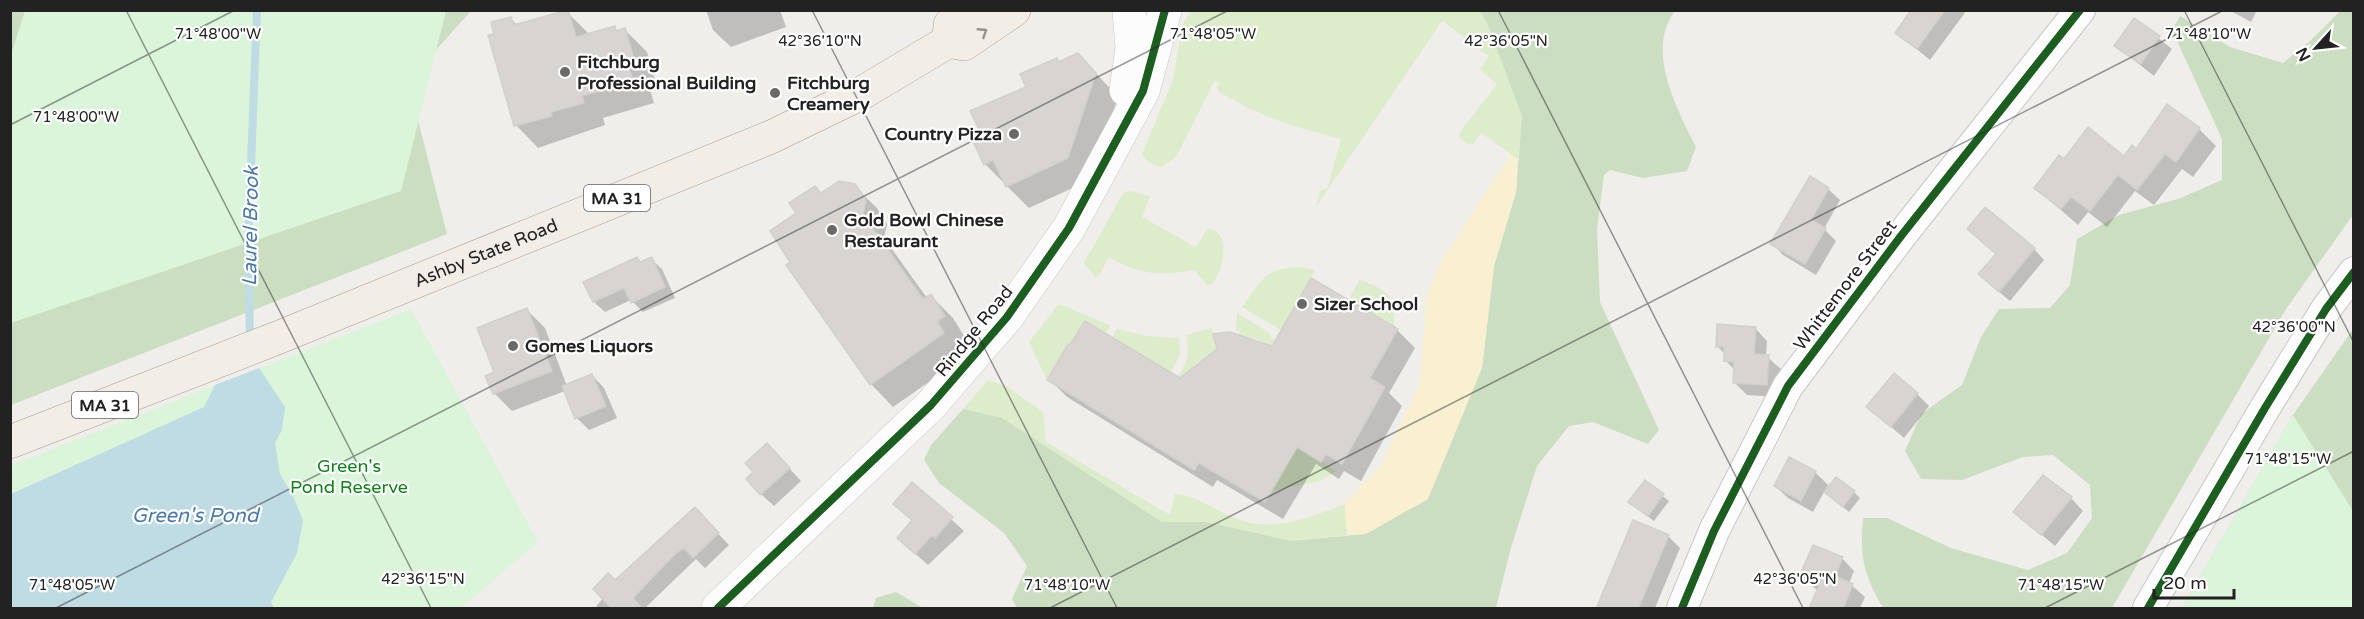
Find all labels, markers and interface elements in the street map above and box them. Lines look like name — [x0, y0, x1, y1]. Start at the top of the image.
north arrow — [2286, 18, 2346, 78]
text: 71°48'00"W — [175, 25, 261, 43]
text: 71°48'05"W — [1170, 25, 1256, 43]
text: 71°48'10"W — [2165, 25, 2251, 43]
one-way arrow — [977, 28, 987, 40]
text: 42°36'10"N — [778, 32, 862, 50]
text: 42°36'05"N — [1464, 32, 1548, 50]
text: N — [2292, 44, 2315, 65]
place label: Fitchburg Professional Building — [577, 51, 756, 94]
marker: Fitchburg Professional Building — [558, 65, 572, 79]
place label: Fitchburg Creamery — [787, 72, 870, 115]
marker: Fitchburg Creamery — [768, 86, 782, 100]
text: 71°48'00"W — [33, 108, 119, 126]
place label: Country Pizza — [885, 123, 1002, 145]
marker: Country Pizza — [1007, 127, 1021, 141]
water label: Laurel Brook — [238, 164, 264, 286]
road number: MA 31 — [584, 185, 650, 211]
place label: Gold Bowl Chinese Restaurant — [844, 209, 1004, 252]
street label: Ashby State Road — [411, 214, 561, 292]
street label: Whittemore Street — [1789, 215, 1901, 355]
marker: Gold Bowl Chinese Restaurant — [825, 223, 839, 237]
street label: Rindge Road — [930, 281, 1018, 381]
place label: Sizer School — [1314, 293, 1418, 315]
marker: Sizer School — [1295, 297, 1309, 311]
text: 42°36'00"N — [2252, 318, 2336, 336]
place label: Gomes Liquors — [525, 335, 654, 357]
marker: Gomes Liquors — [506, 339, 520, 353]
road number: MA 31 — [72, 392, 138, 418]
text: 71°48'15"W — [2245, 450, 2331, 468]
park label: Green's Pond Reserve — [290, 455, 408, 498]
water label: Green's Pond — [132, 504, 261, 528]
scale bar — [2154, 562, 2234, 600]
text: 42°36'15"N — [381, 570, 465, 588]
text: 42°36'05"N — [1753, 570, 1837, 588]
text: 20 m — [2163, 572, 2207, 594]
text: 71°48'05"W — [29, 576, 115, 594]
text: 71°48'10"W — [1024, 576, 1110, 594]
text: 71°48'15"W — [2018, 576, 2104, 594]

